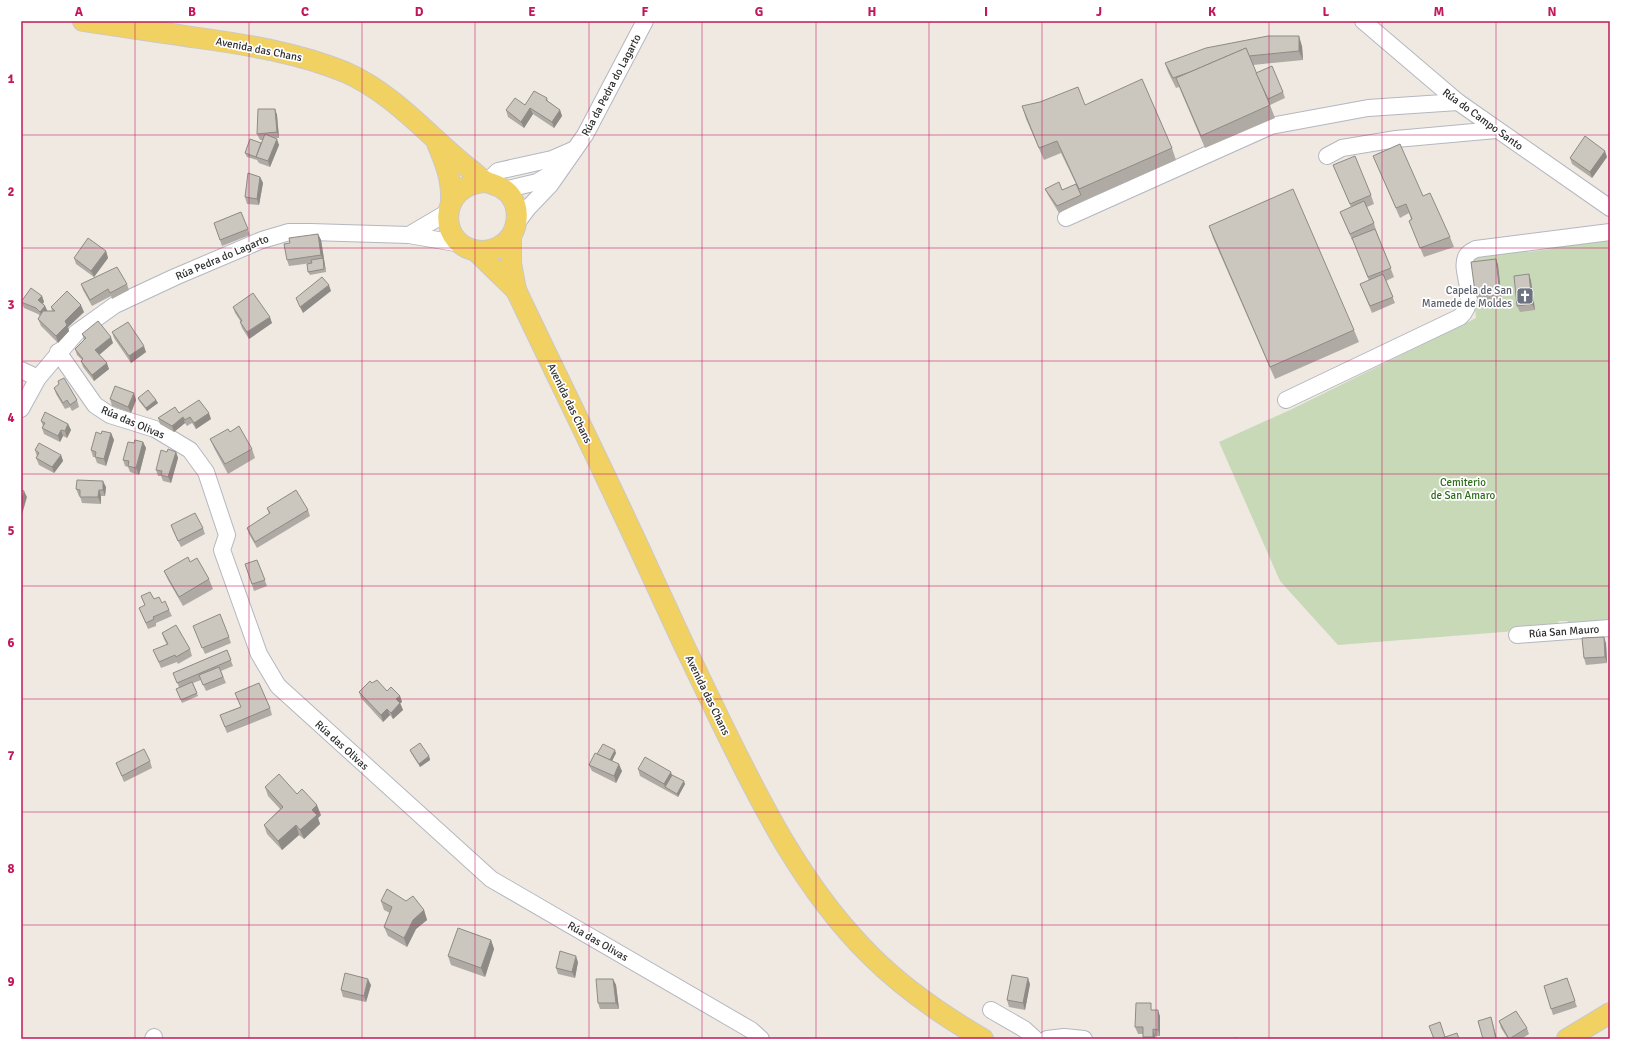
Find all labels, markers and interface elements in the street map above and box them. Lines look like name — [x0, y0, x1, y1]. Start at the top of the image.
text: A — [75, 4, 84, 20]
text: B — [188, 4, 196, 20]
text: C — [301, 4, 309, 20]
text: D — [415, 4, 424, 20]
text: E — [528, 4, 536, 20]
text: F — [642, 4, 649, 20]
text: G — [755, 4, 763, 20]
text: H — [868, 4, 876, 20]
text: I — [984, 4, 988, 20]
text: J — [1096, 4, 1102, 20]
text: K — [1208, 4, 1216, 20]
text: L — [1323, 4, 1330, 20]
text: M — [1434, 4, 1445, 20]
text: N — [1547, 4, 1557, 20]
street label: Rúa da Pedra do Lagarto — [579, 32, 644, 138]
street label: Avenida das Chans — [215, 35, 303, 64]
text: 1 — [7, 71, 15, 87]
street label: Rúa do Campo Santo — [1440, 86, 1526, 153]
text: 2 — [7, 184, 15, 200]
street label: Rúa Pedra do Lagarto — [174, 232, 271, 283]
place label: Capela de San Mamede de Moldes — [1422, 284, 1512, 310]
church icon: Capela de San Mamede de Moldes — [1515, 286, 1535, 306]
text: 3 — [7, 297, 15, 313]
street label: Avenida das Chans — [545, 361, 595, 446]
street label: Rúa das Olivas — [99, 403, 167, 442]
text: 4 — [7, 410, 15, 426]
park label: Cemiterio de San Amaro — [1431, 476, 1496, 502]
text: 5 — [7, 523, 15, 539]
street label: Rúa San Mauro — [1528, 623, 1600, 640]
text: 6 — [7, 635, 15, 651]
street label: Avenida das Chans — [683, 653, 733, 738]
street label: Rúa das Olivas — [312, 718, 371, 773]
text: 7 — [7, 748, 15, 764]
text: 8 — [7, 861, 15, 877]
street label: Rúa das Olivas — [565, 919, 630, 964]
text: 9 — [7, 974, 15, 990]

